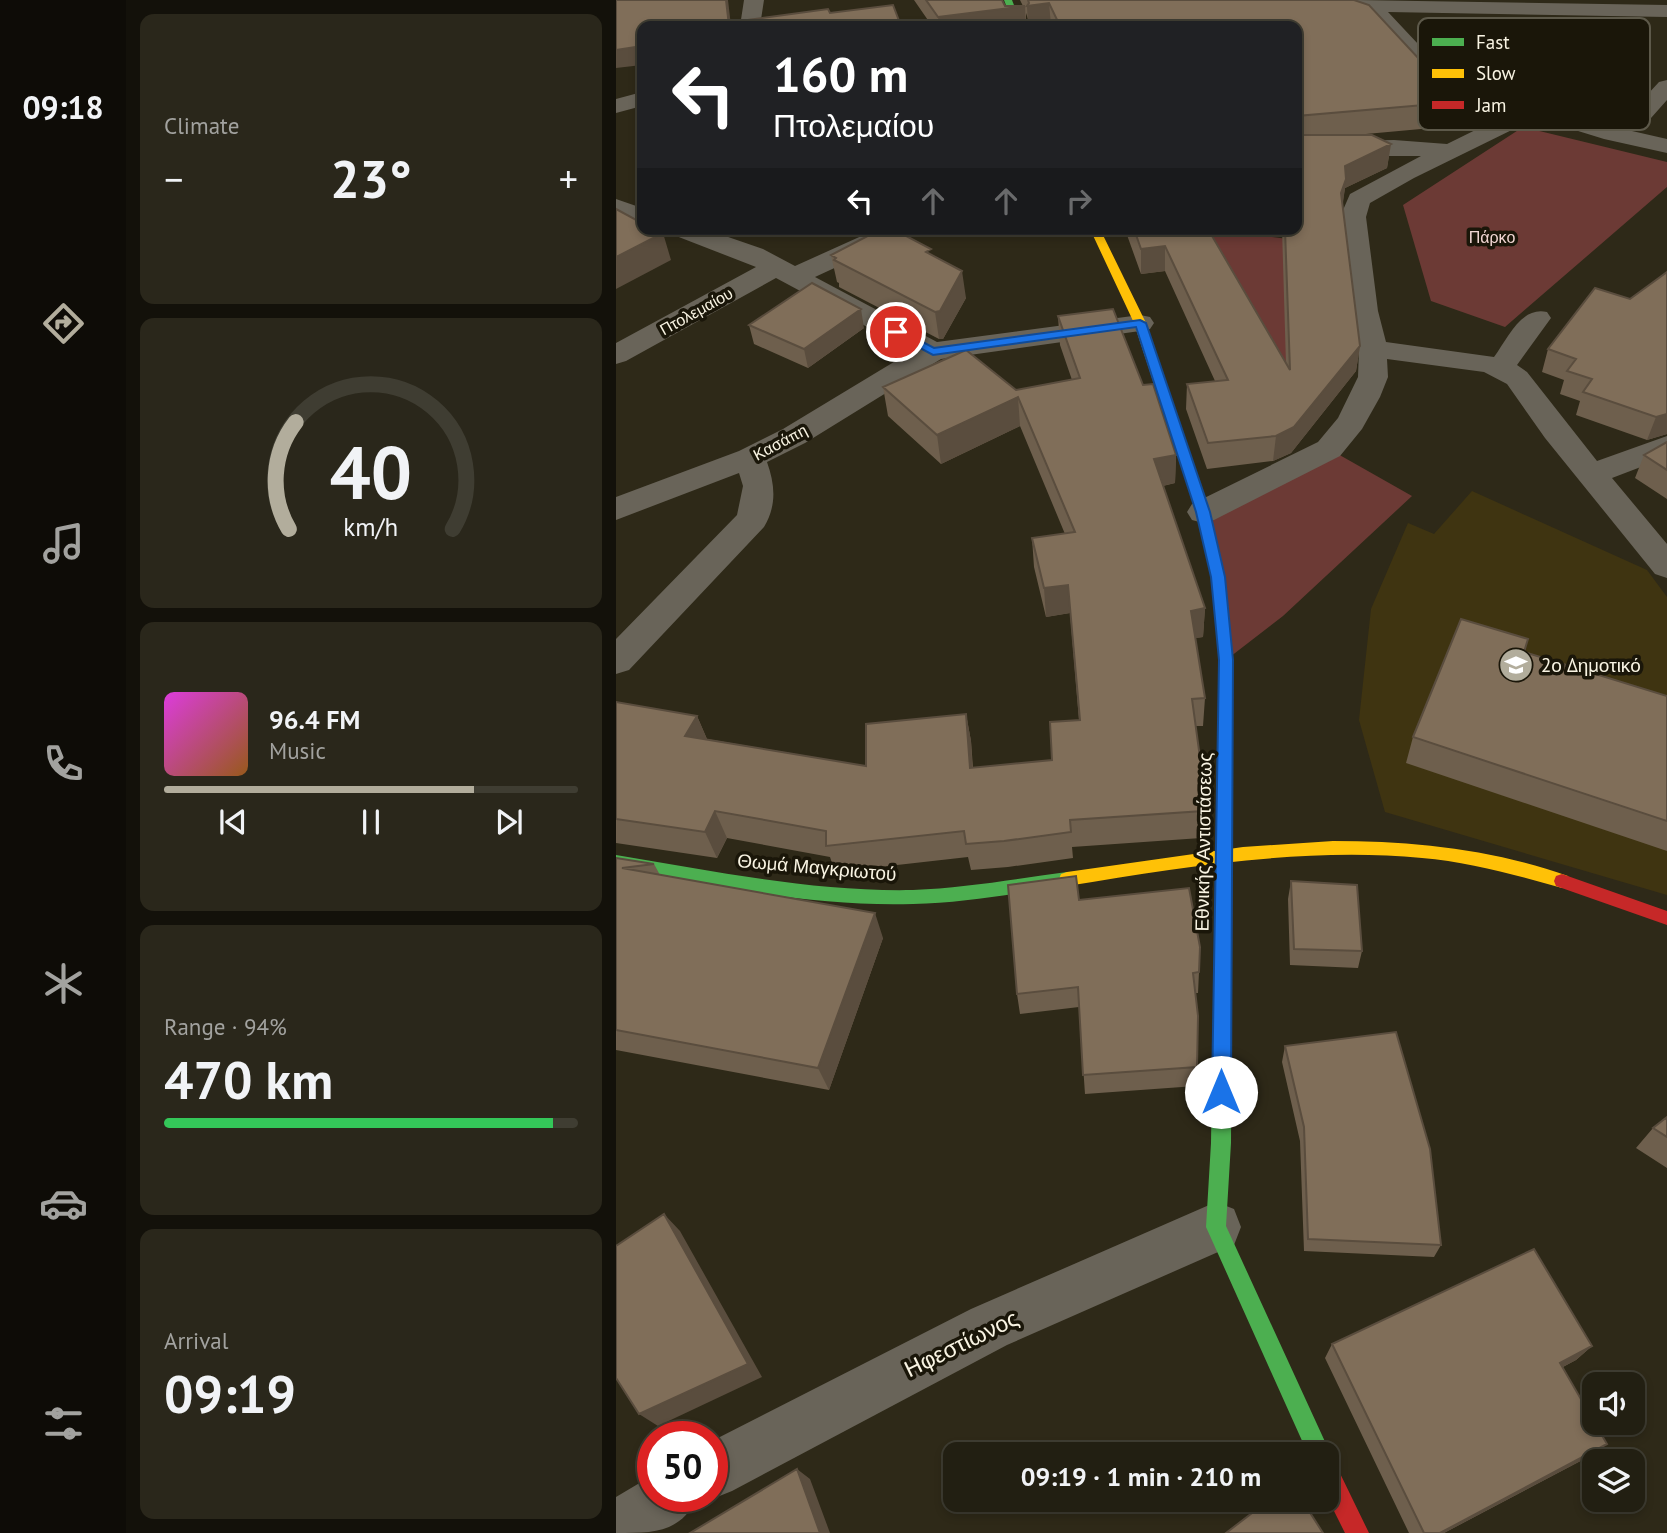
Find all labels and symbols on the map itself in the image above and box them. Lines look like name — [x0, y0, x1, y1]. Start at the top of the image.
legend — [1418, 18, 1650, 130]
text: Fast — [1476, 30, 1510, 54]
text: Slow — [1476, 61, 1516, 85]
text: Jam — [1475, 93, 1506, 117]
park label: Πάρκο — [1469, 227, 1515, 247]
street label: Πτολεμαίου — [656, 283, 736, 339]
pin — [866, 302, 926, 362]
street label: Κασάπη — [750, 419, 810, 465]
school or university icon: 2ο Δημοτικό — [1497, 646, 1535, 684]
place label: 2ο Δημοτικό — [1541, 653, 1641, 677]
street label: Εθνικής Αντιστάσεως — [1189, 752, 1217, 932]
street label: Θωμά Μαγκριωτού — [736, 848, 898, 886]
position arrow — [1184, 1055, 1258, 1129]
street label: Ηφεστίωνος — [899, 1303, 1023, 1383]
speed limit sign: 50 — [637, 1421, 728, 1512]

